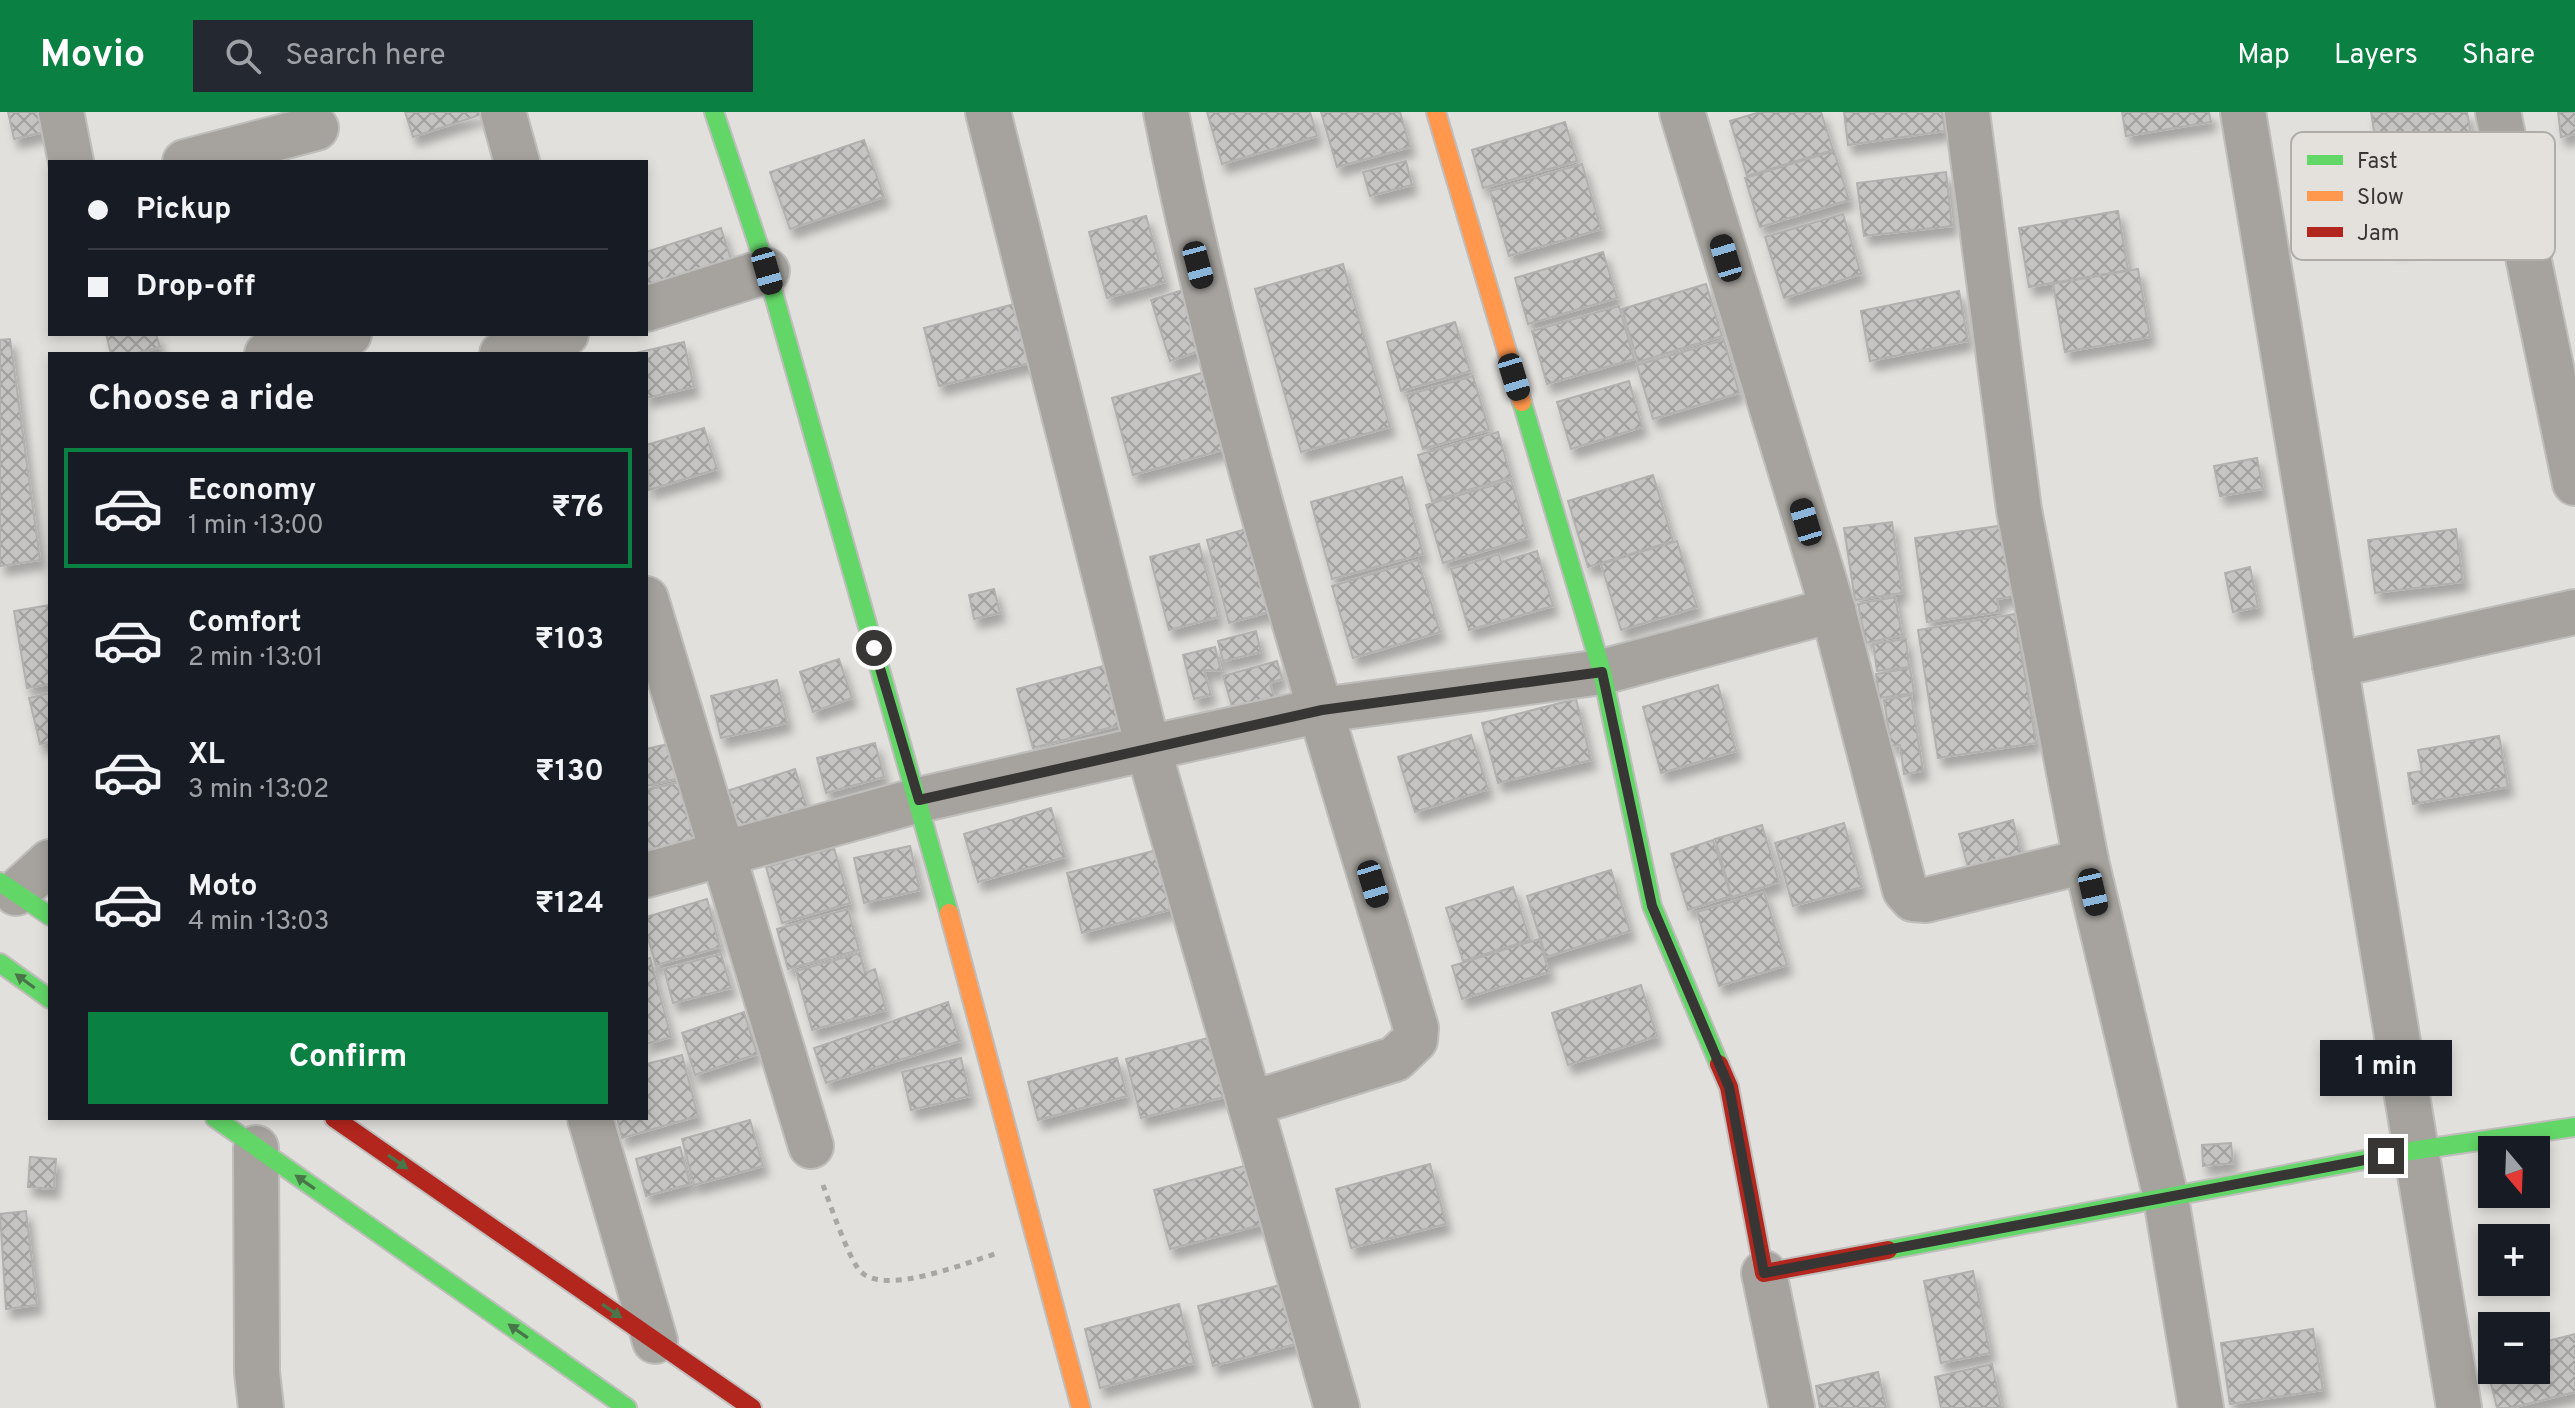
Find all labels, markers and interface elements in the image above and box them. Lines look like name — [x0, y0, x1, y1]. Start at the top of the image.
search box — [193, 20, 753, 92]
text: Movio — [40, 32, 145, 81]
icon: search — [221, 34, 265, 78]
text: Search here — [285, 38, 446, 75]
text: Map — [2237, 38, 2290, 74]
text: Layers — [2334, 38, 2418, 74]
text: Share — [2462, 38, 2535, 74]
legend — [2291, 132, 2555, 260]
text: Fast — [2357, 149, 2398, 176]
text: Slow — [2357, 185, 2404, 212]
text: Pickup — [136, 192, 231, 229]
text: Jam — [2357, 221, 2400, 248]
car — [1708, 232, 1744, 284]
car — [1180, 239, 1216, 291]
car — [749, 245, 785, 297]
text: Drop-off — [136, 269, 255, 306]
car — [1496, 351, 1532, 403]
text: Choose a ride — [88, 377, 314, 423]
icon: car — [92, 472, 164, 544]
text: Economy — [188, 473, 316, 510]
text: ₹76 — [551, 490, 604, 527]
car — [1788, 496, 1824, 548]
text: 1 min · 13:00 — [188, 510, 324, 543]
icon: car — [92, 604, 164, 676]
text: Comfort — [188, 605, 301, 642]
text: ₹103 — [535, 622, 604, 659]
route start — [856, 630, 892, 666]
text: 2 min · 13:01 — [188, 642, 323, 675]
icon: car — [92, 736, 164, 808]
text: XL — [188, 737, 225, 774]
text: ₹130 — [535, 754, 604, 791]
text: 3 min · 13:02 — [188, 774, 329, 807]
car — [1355, 858, 1391, 910]
car — [2076, 866, 2110, 918]
icon: car — [92, 868, 164, 940]
text: Moto — [188, 869, 258, 906]
text: ₹124 — [535, 886, 604, 923]
text: 4 min · 13:03 — [188, 906, 329, 939]
one-way arrow — [14, 973, 36, 989]
button: Confirm — [88, 1012, 608, 1104]
callout: 1 min — [2320, 1040, 2452, 1096]
text: 1 min — [2355, 1051, 2417, 1084]
north arrow — [2478, 1136, 2550, 1208]
map controls — [2478, 1136, 2550, 1384]
route end — [2368, 1138, 2404, 1174]
one-way arrow — [388, 1154, 409, 1169]
one-way arrow — [294, 1175, 315, 1190]
button: + — [2478, 1224, 2550, 1296]
one-way arrow — [601, 1303, 622, 1318]
button: − — [2478, 1312, 2550, 1384]
one-way arrow — [507, 1324, 528, 1339]

